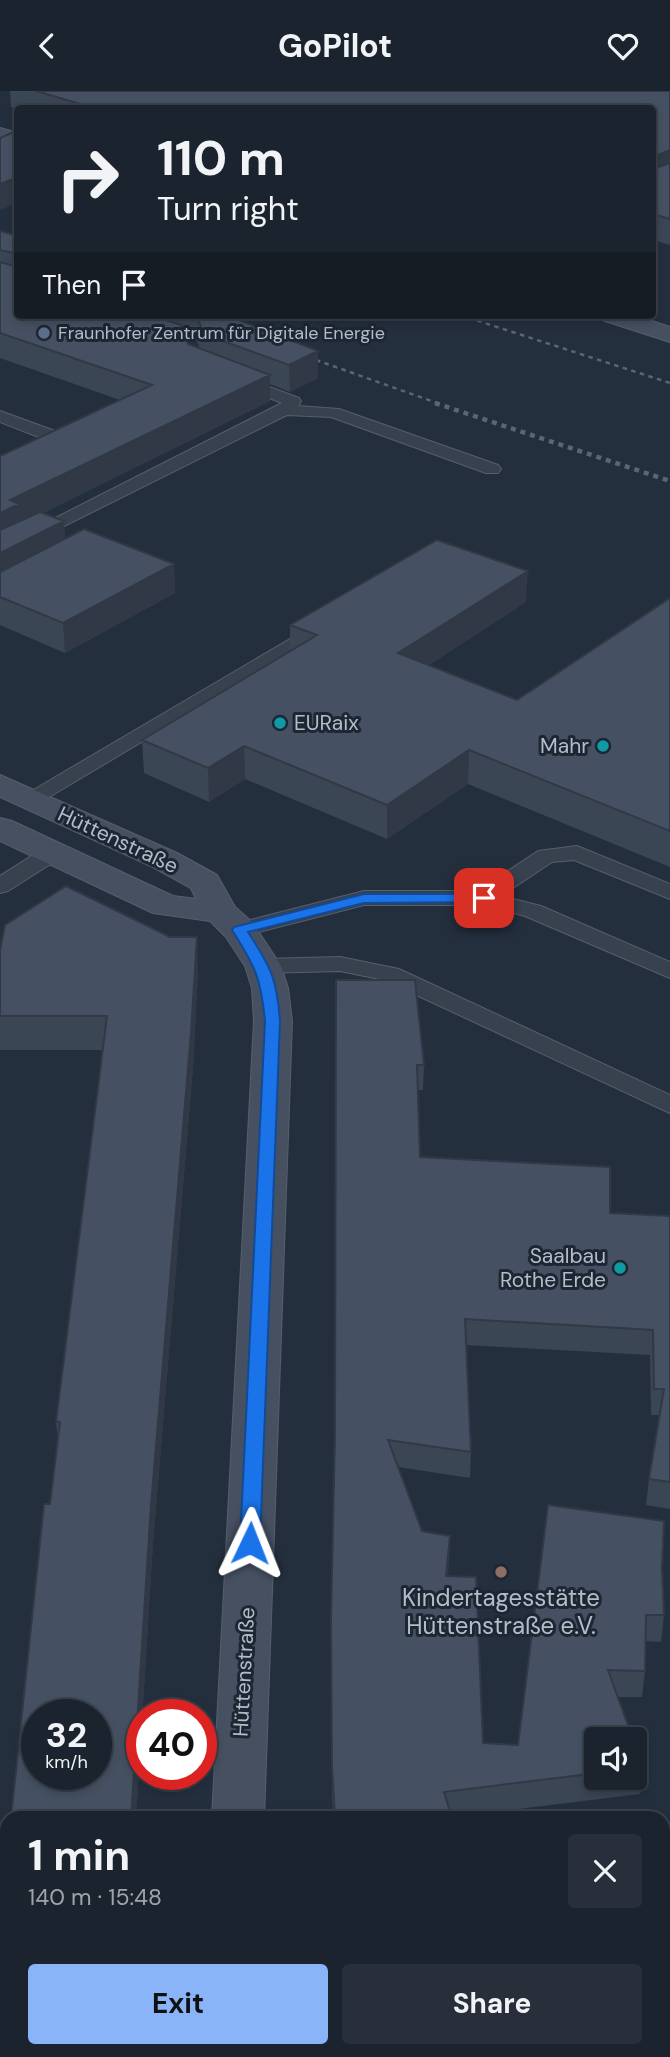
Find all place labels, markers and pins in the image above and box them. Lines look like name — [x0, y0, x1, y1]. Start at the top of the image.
place label: Fraunhofer Zentrum für Digitale Energie — [58, 321, 385, 345]
marker: Fraunhofer Zentrum für Digitale Energie — [36, 325, 52, 341]
place label: EURaix — [294, 709, 359, 737]
marker: EURaix — [272, 715, 288, 731]
place label: Mahr — [540, 732, 589, 760]
marker: Mahr — [595, 738, 611, 754]
pin — [454, 868, 514, 928]
place label: Saalbau Rothe Erde — [500, 1242, 606, 1294]
marker: Saalbau Rothe Erde — [612, 1260, 628, 1276]
marker: Kindertagesstätte Hüttenstraße e.V. — [493, 1564, 509, 1580]
place label: Kindertagesstätte Hüttenstraße e.V. — [402, 1582, 600, 1641]

